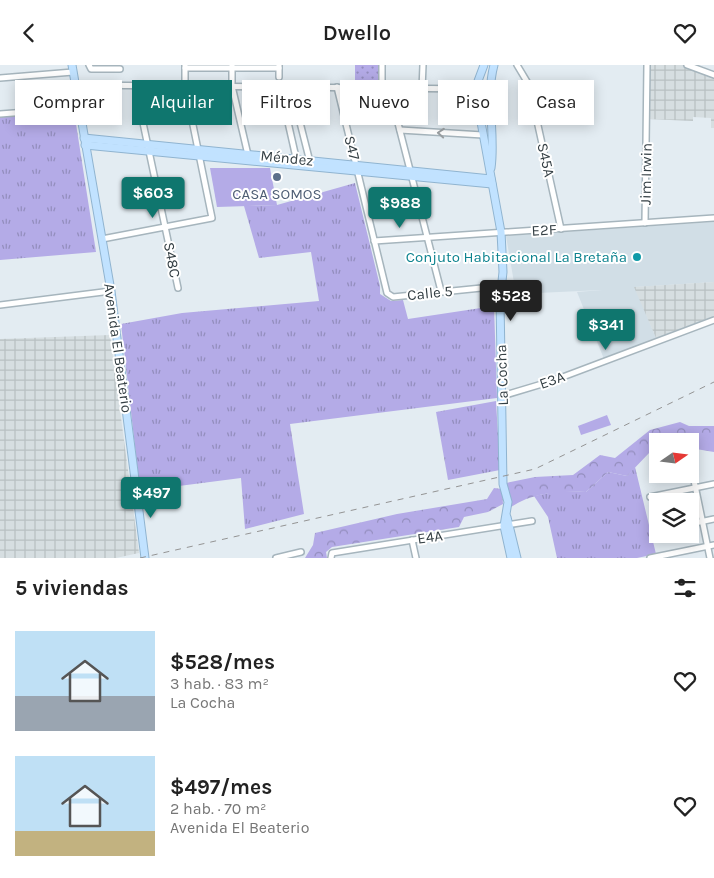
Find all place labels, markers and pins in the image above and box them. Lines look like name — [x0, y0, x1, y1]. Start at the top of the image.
marker: CASA SOMOS — [271, 171, 283, 183]
pin: $603 — [123, 177, 183, 219]
place label: CASA SOMOS — [232, 185, 322, 203]
pin: $988 — [370, 186, 430, 229]
place label: Conjuto Habitacional La Bretaña — [406, 248, 627, 266]
marker: Conjuto Habitacional La Bretaña — [631, 251, 643, 263]
pin: $528 — [481, 279, 541, 322]
pin: $341 — [576, 309, 636, 351]
pin: $497 — [121, 477, 181, 519]

